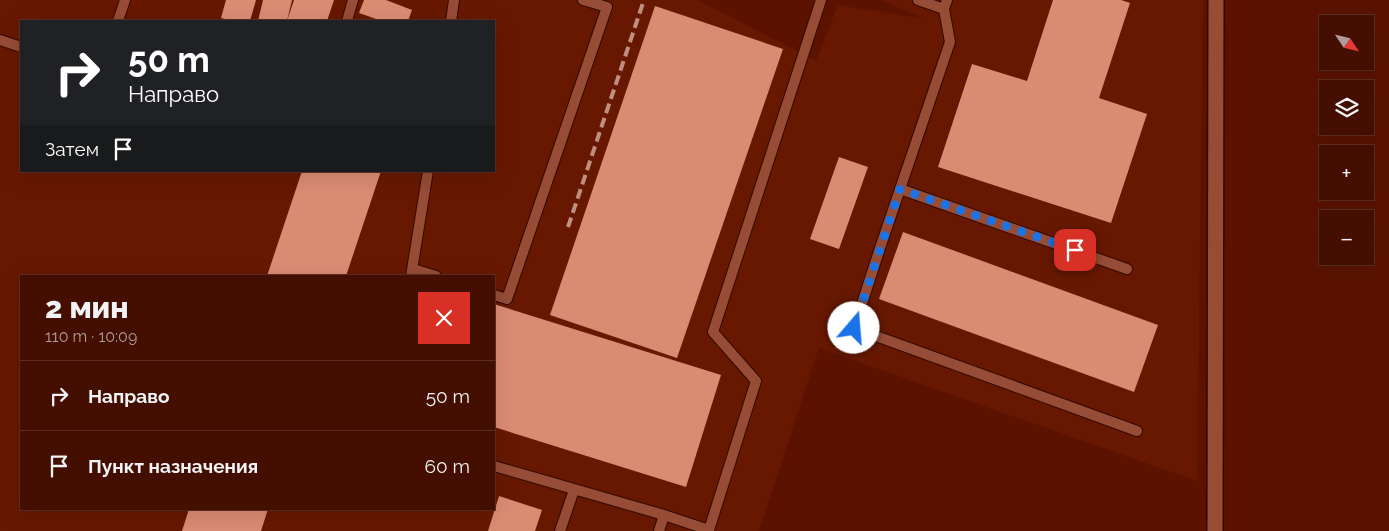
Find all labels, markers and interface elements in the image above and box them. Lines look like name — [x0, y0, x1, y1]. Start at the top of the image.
north arrow — [1319, 15, 1374, 70]
map controls — [1319, 15, 1374, 265]
text: 50 m — [128, 39, 210, 80]
icon: right — [45, 40, 110, 105]
button: layers — [1319, 80, 1374, 135]
text: Направо — [128, 81, 219, 107]
icon: arrive — [109, 135, 137, 163]
text: Затем — [45, 138, 99, 160]
button: + — [1319, 145, 1374, 200]
button: − — [1319, 210, 1374, 265]
pin — [1054, 229, 1096, 271]
icon: arrive — [1061, 236, 1089, 264]
text: 2 мин — [45, 290, 129, 325]
button: close — [418, 292, 470, 344]
position arrow — [827, 301, 879, 353]
text: 110 m · 10:09 — [45, 327, 137, 346]
icon: right — [45, 382, 73, 410]
text: Направо — [88, 385, 169, 407]
text: 50 m — [426, 385, 470, 407]
icon: arrive — [45, 452, 73, 480]
text: Пункт назначения — [88, 455, 258, 477]
text: 60 m — [425, 455, 470, 477]

